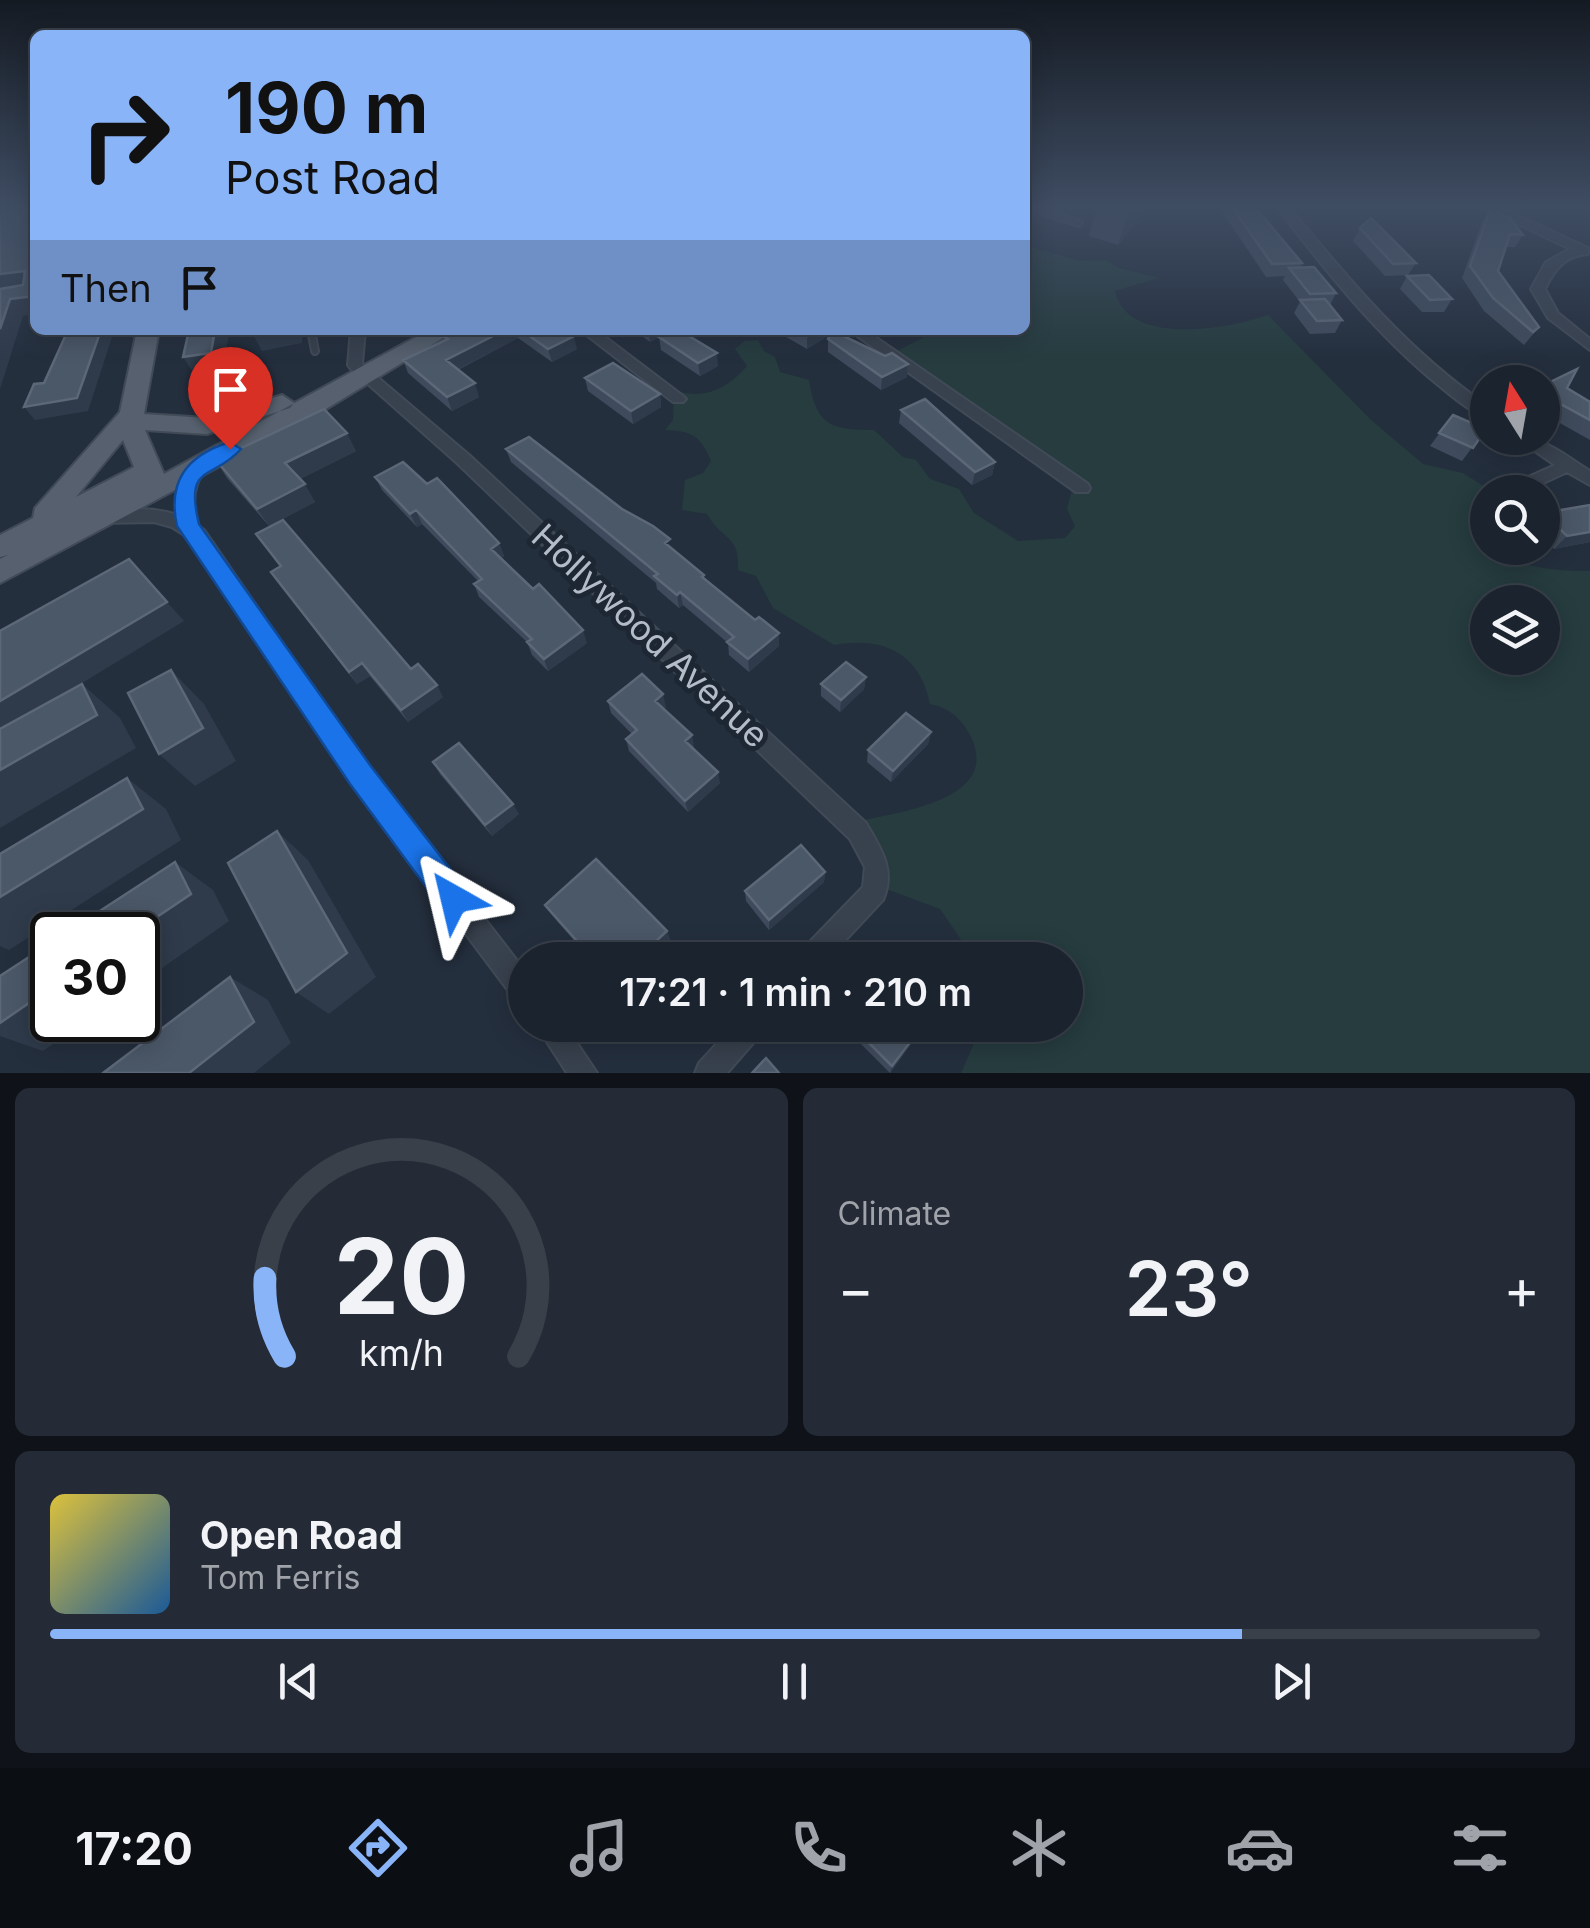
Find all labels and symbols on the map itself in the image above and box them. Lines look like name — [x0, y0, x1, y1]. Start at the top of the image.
pin — [188, 347, 273, 450]
north arrow — [1470, 365, 1560, 455]
street label: Hollywood Avenue — [524, 515, 778, 756]
position arrow — [402, 847, 506, 951]
speed limit sign: 30 — [30, 912, 160, 1042]

